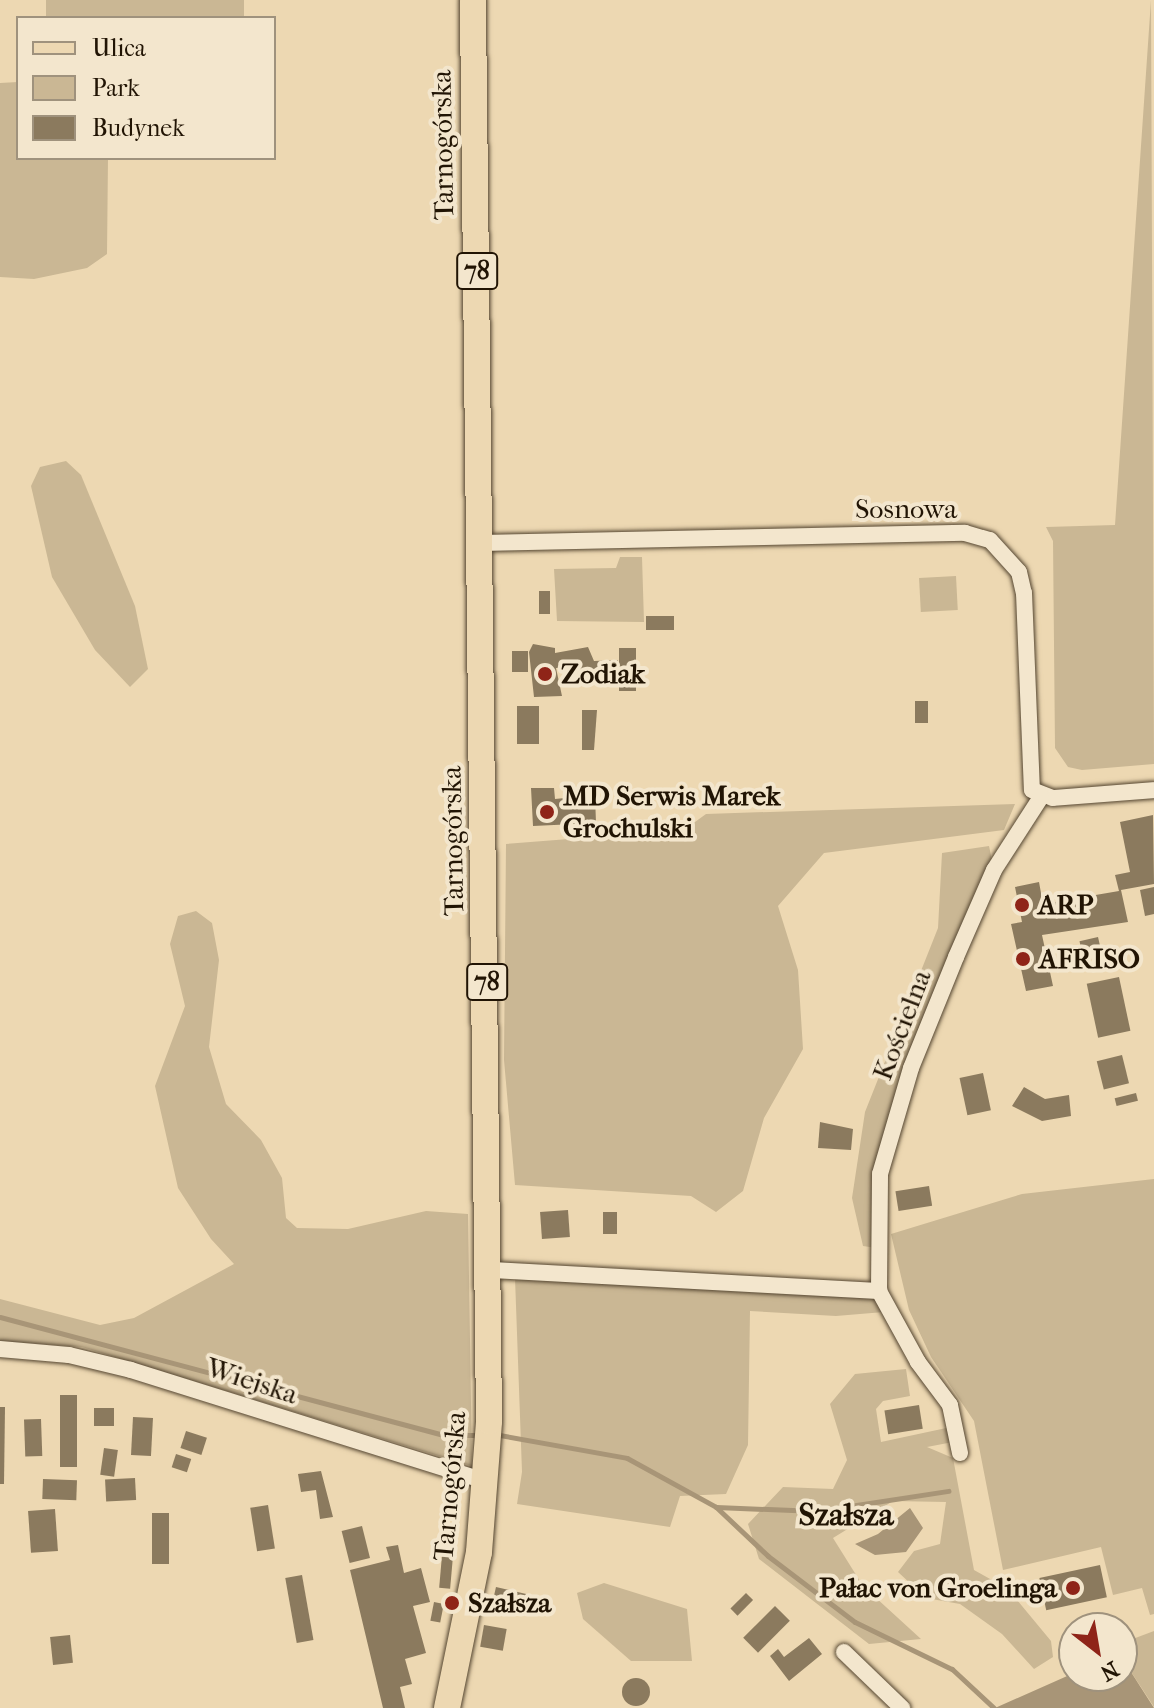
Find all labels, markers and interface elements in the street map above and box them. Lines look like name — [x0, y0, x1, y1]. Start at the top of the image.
legend — [16, 16, 276, 160]
text: Ulica — [92, 34, 146, 62]
street label: Tarnogórska — [425, 70, 461, 220]
text: Park — [92, 74, 140, 102]
text: Budynek — [92, 114, 185, 142]
road number: 78 — [455, 249, 499, 293]
street label: Sosnowa — [855, 492, 957, 526]
place label: Zodiak — [561, 657, 645, 691]
marker: Zodiak — [536, 665, 554, 683]
street label: Tarnogórska — [435, 766, 471, 916]
place label: MD Serwis Marek Grochulski — [563, 779, 780, 845]
marker: MD Serwis Marek Grochulski — [538, 803, 556, 821]
place label: ARP — [1038, 888, 1093, 922]
marker: ARP — [1013, 896, 1031, 914]
place label: AFRISO — [1039, 942, 1140, 976]
marker: AFRISO — [1014, 950, 1032, 968]
road number: 78 — [465, 960, 509, 1004]
street label: Kościelna — [866, 965, 938, 1085]
street label: Wiejska — [202, 1350, 302, 1412]
street label: Tarnogórska — [427, 1410, 473, 1562]
district label: Szałsza — [798, 1496, 894, 1534]
place label: Pałac von Groelinga — [819, 1571, 1057, 1605]
marker: Pałac von Groelinga — [1064, 1579, 1082, 1597]
place label: Szałsza — [468, 1586, 551, 1620]
marker: Szałsza — [443, 1594, 461, 1612]
north arrow — [1058, 1612, 1138, 1692]
text: N — [1095, 1655, 1123, 1686]

